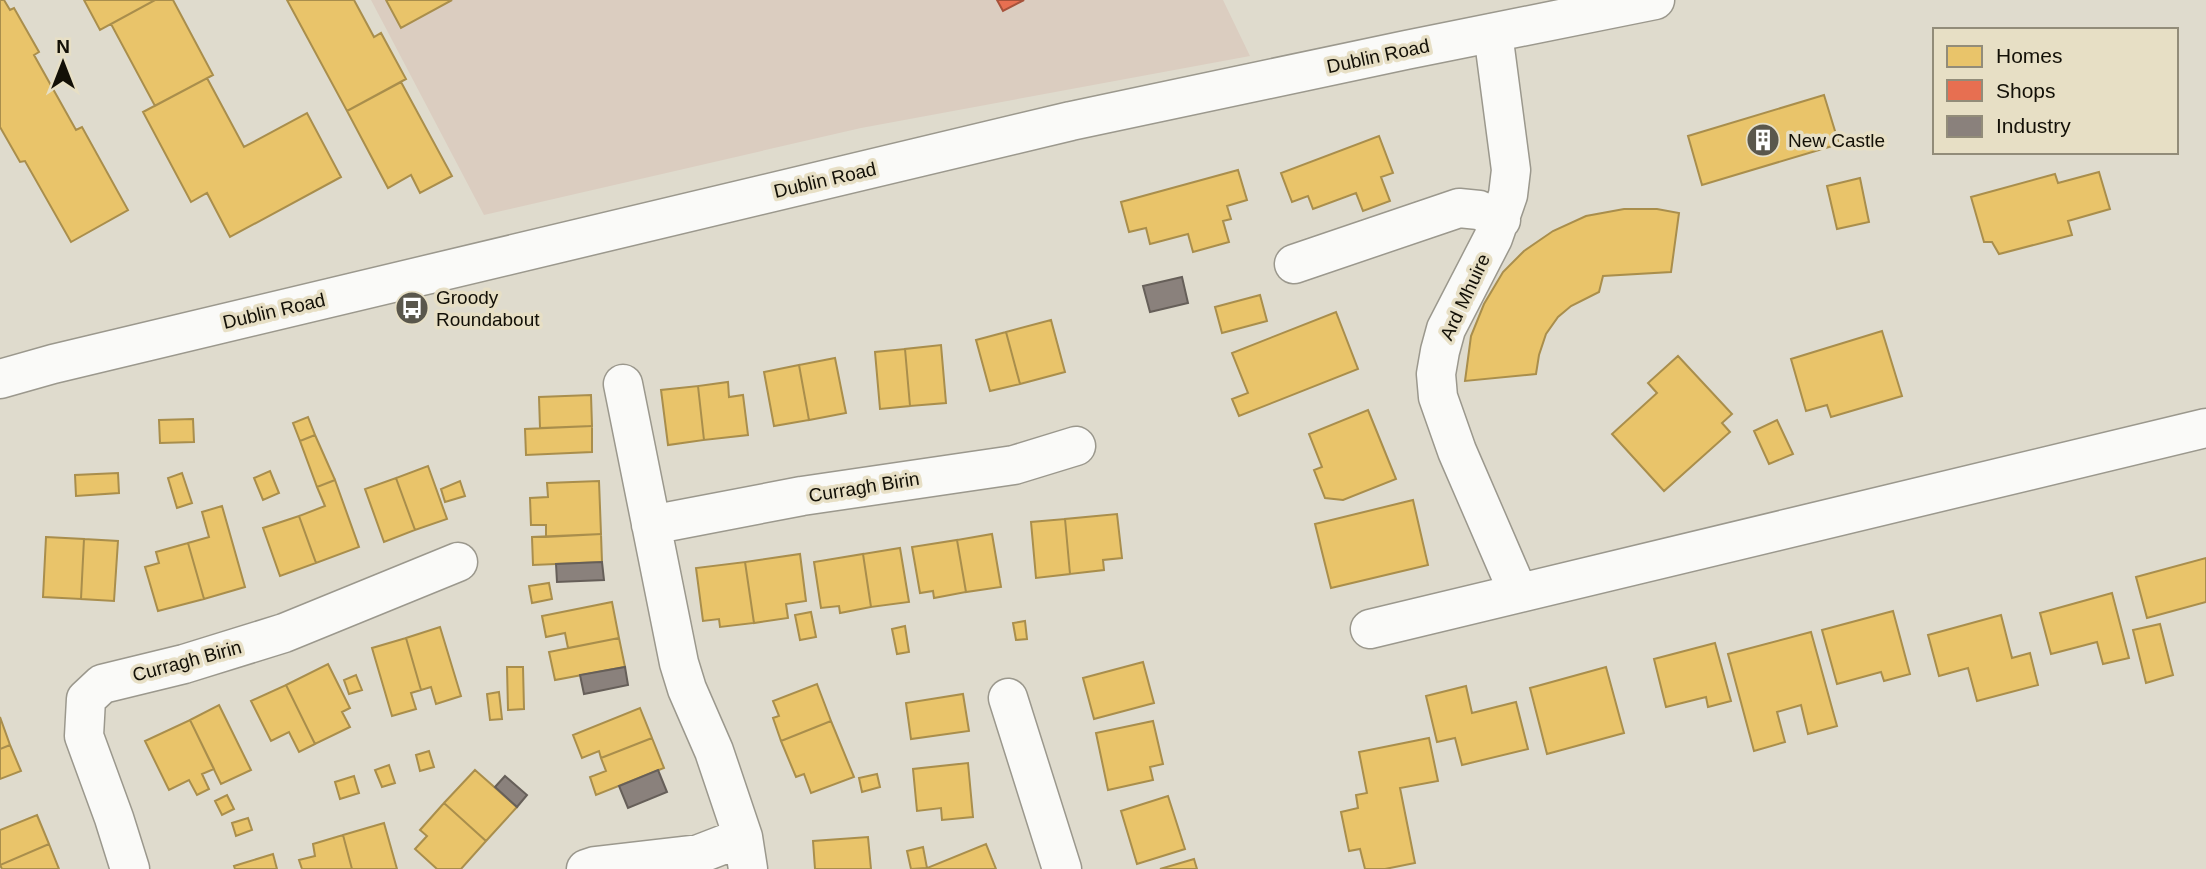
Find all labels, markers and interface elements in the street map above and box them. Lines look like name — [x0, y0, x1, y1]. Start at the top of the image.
north arrow — [28, 28, 98, 98]
legend — [1933, 28, 2178, 154]
street label: Dublin Road — [1325, 35, 1431, 77]
text: N — [56, 36, 70, 57]
text: Homes — [1996, 44, 2063, 67]
text: Shops — [1996, 79, 2056, 102]
text: Industry — [1996, 114, 2071, 137]
building icon: New Castle — [1744, 121, 1782, 159]
place label: New Castle — [1788, 130, 1885, 151]
street label: Dublin Road — [772, 158, 878, 202]
street label: Ard Mhuire — [1436, 250, 1494, 344]
place label: Groody Roundabout — [436, 287, 540, 330]
street label: Dublin Road — [221, 289, 327, 333]
bus stop icon: Groody Roundabout — [393, 289, 431, 327]
street label: Curragh Birin — [807, 468, 921, 506]
street label: Curragh Birin — [130, 636, 244, 686]

